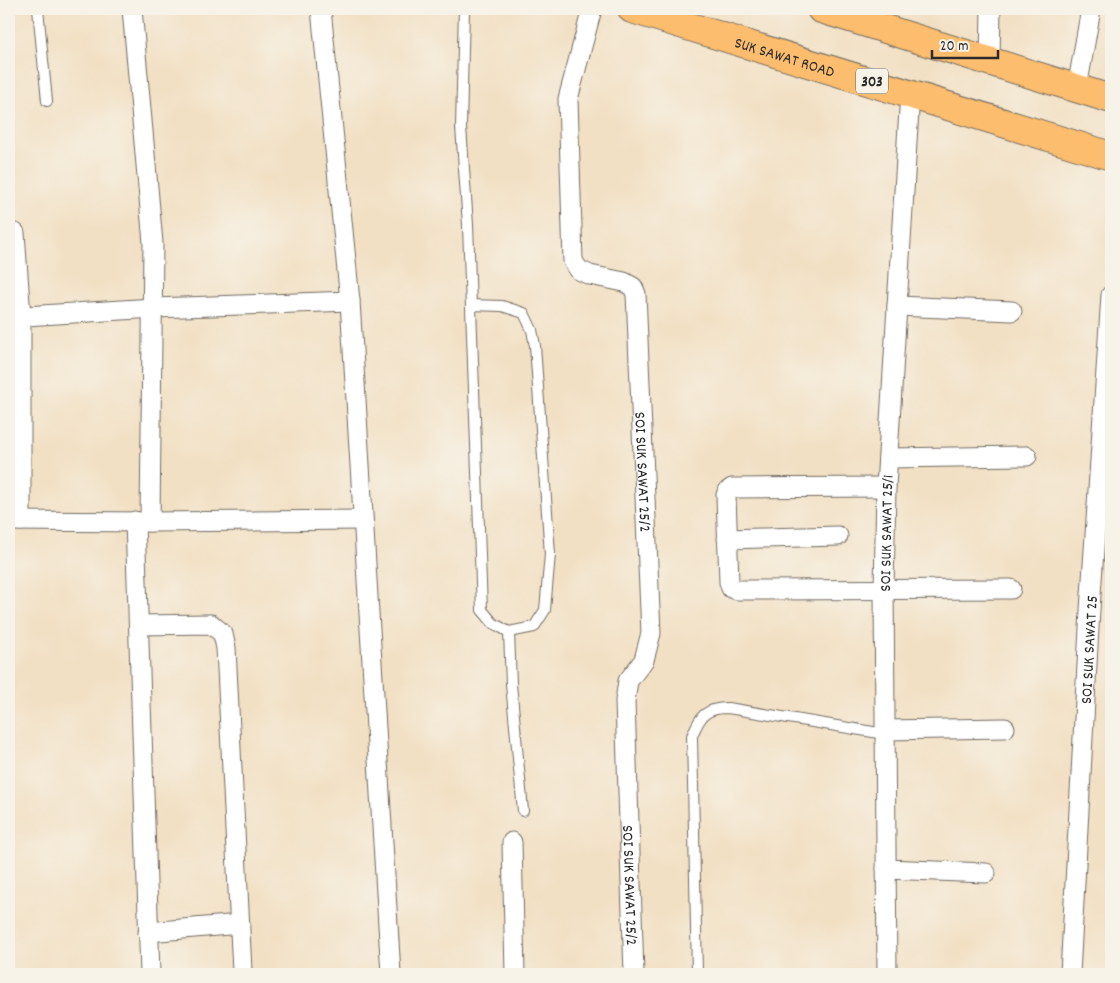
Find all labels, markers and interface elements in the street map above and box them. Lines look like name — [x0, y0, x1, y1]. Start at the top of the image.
scale bar — [932, 28, 999, 60]
street label: SUK SAWAT ROAD — [731, 32, 837, 85]
text: 20 m — [940, 36, 968, 58]
road number: 303 — [856, 68, 888, 94]
street label: SOI SUK SAWAT 25/2 — [627, 411, 656, 533]
street label: SOI SUK SAWAT 25/1 — [875, 474, 901, 592]
street label: SOI SUK SAWAT 25 — [1076, 594, 1105, 705]
street label: SOI SUK SAWAT 25/2 — [615, 825, 642, 946]

